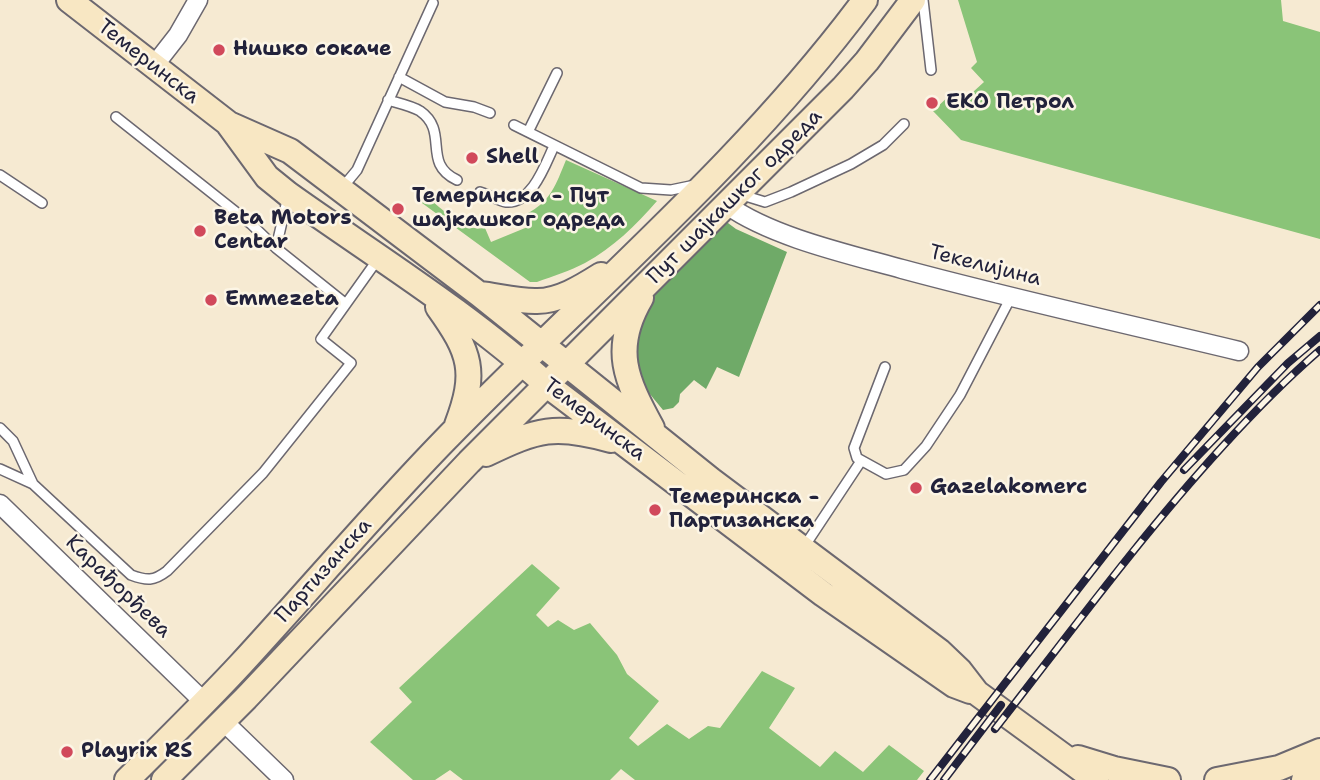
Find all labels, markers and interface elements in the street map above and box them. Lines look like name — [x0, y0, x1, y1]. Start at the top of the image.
street label: Темеринска — [92, 14, 204, 110]
place label: Нишко сокаче — [233, 37, 392, 63]
marker: Нишко сокаче — [211, 42, 227, 58]
place label: ЕКО Петрол — [946, 90, 1074, 116]
marker: ЕКО Петрол — [924, 95, 940, 111]
street label: Пут шајкашког одреда — [642, 104, 828, 290]
place label: Shell — [486, 145, 539, 171]
marker: Shell — [464, 150, 480, 166]
place label: Темеринска - Пут шајкашког одреда — [412, 184, 625, 234]
marker: Темеринска - Пут шајкашког одреда — [390, 201, 406, 217]
place label: Beta Motors Centar — [214, 206, 351, 256]
marker: Beta Motors Centar — [192, 223, 208, 239]
street label: Текелијина — [927, 240, 1043, 292]
place label: Emmezeta — [225, 287, 339, 313]
marker: Emmezeta — [203, 292, 219, 308]
street label: Темеринска — [538, 373, 650, 467]
place label: Gazelakomerc — [930, 475, 1087, 501]
marker: Gazelakomerc — [908, 480, 924, 496]
place label: Темеринска - Партизанска — [669, 485, 820, 535]
marker: Темеринска - Партизанска — [647, 502, 663, 518]
street label: Партизанска — [271, 514, 377, 628]
street label: Карађорђева — [60, 530, 176, 644]
place label: Playrix RS — [81, 739, 192, 765]
marker: Playrix RS — [59, 744, 75, 760]

